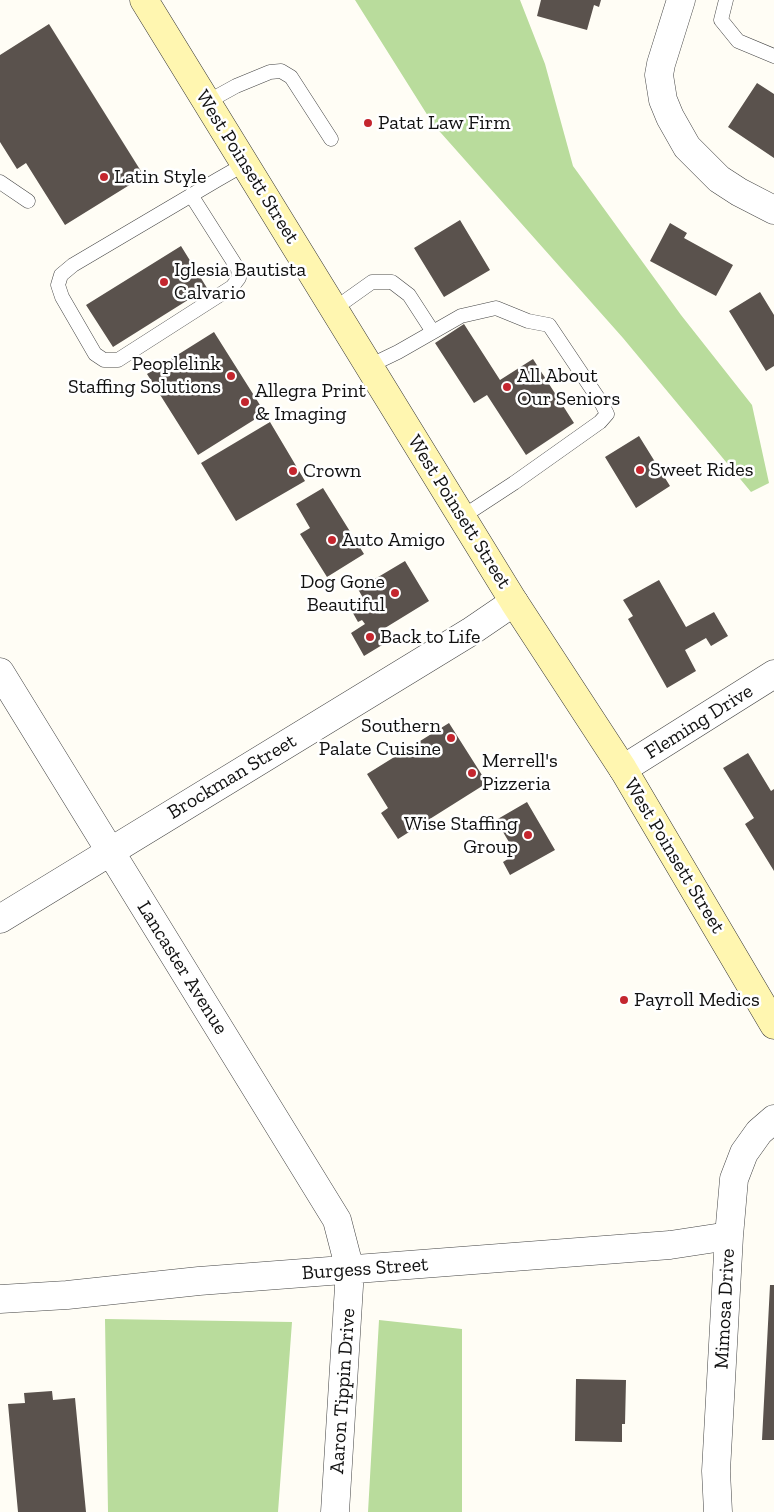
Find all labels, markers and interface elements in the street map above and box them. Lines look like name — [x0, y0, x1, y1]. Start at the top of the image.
street label: West Poinsett Street — [190, 86, 304, 248]
place label: Patat Law Firm — [378, 111, 511, 135]
marker: Patat Law Firm — [362, 117, 374, 129]
place label: Latin Style — [114, 165, 206, 189]
marker: Latin Style — [98, 171, 110, 183]
place label: Iglesia Bautista Calvario — [174, 258, 306, 305]
marker: Iglesia Bautista Calvario — [158, 276, 170, 288]
place label: Peoplelink Staffing Solutions — [68, 352, 221, 399]
place label: All About Our Seniors — [517, 364, 620, 411]
marker: Peoplelink Staffing Solutions — [225, 370, 237, 382]
place label: Allegra Print & Imaging — [255, 379, 366, 426]
marker: All About Our Seniors — [501, 381, 513, 393]
marker: Allegra Print & Imaging — [239, 396, 251, 408]
street label: West Poinsett Street — [402, 431, 516, 593]
place label: Sweet Rides — [650, 458, 753, 482]
place label: Crown — [303, 459, 361, 483]
marker: Sweet Rides — [634, 464, 646, 476]
marker: Crown — [287, 465, 299, 477]
place label: Auto Amigo — [342, 528, 445, 552]
marker: Auto Amigo — [326, 534, 338, 546]
place label: Dog Gone Beautiful — [300, 570, 385, 617]
marker: Dog Gone Beautiful — [389, 587, 401, 599]
place label: Back to Life — [380, 625, 480, 649]
marker: Back to Life — [364, 631, 376, 643]
street label: Fleming Drive — [641, 679, 757, 765]
place label: Southern Palate Cuisine — [319, 714, 441, 761]
street label: Brockman Street — [163, 729, 301, 825]
marker: Southern Palate Cuisine — [445, 732, 457, 744]
place label: Merrell's Pizzeria — [482, 749, 558, 796]
marker: Merrell's Pizzeria — [466, 767, 478, 779]
street label: West Poinsett Street — [618, 774, 730, 938]
place label: Wise Staffing Group — [404, 812, 518, 859]
marker: Wise Staffing Group — [522, 829, 534, 841]
street label: Lancaster Avenue — [131, 897, 233, 1039]
place label: Payroll Medics — [634, 988, 760, 1012]
marker: Payroll Medics — [618, 994, 630, 1006]
street label: Mimosa Drive — [710, 1248, 740, 1370]
street label: Burgess Street — [301, 1253, 429, 1285]
street label: Aaron Tippin Drive — [325, 1307, 361, 1475]

